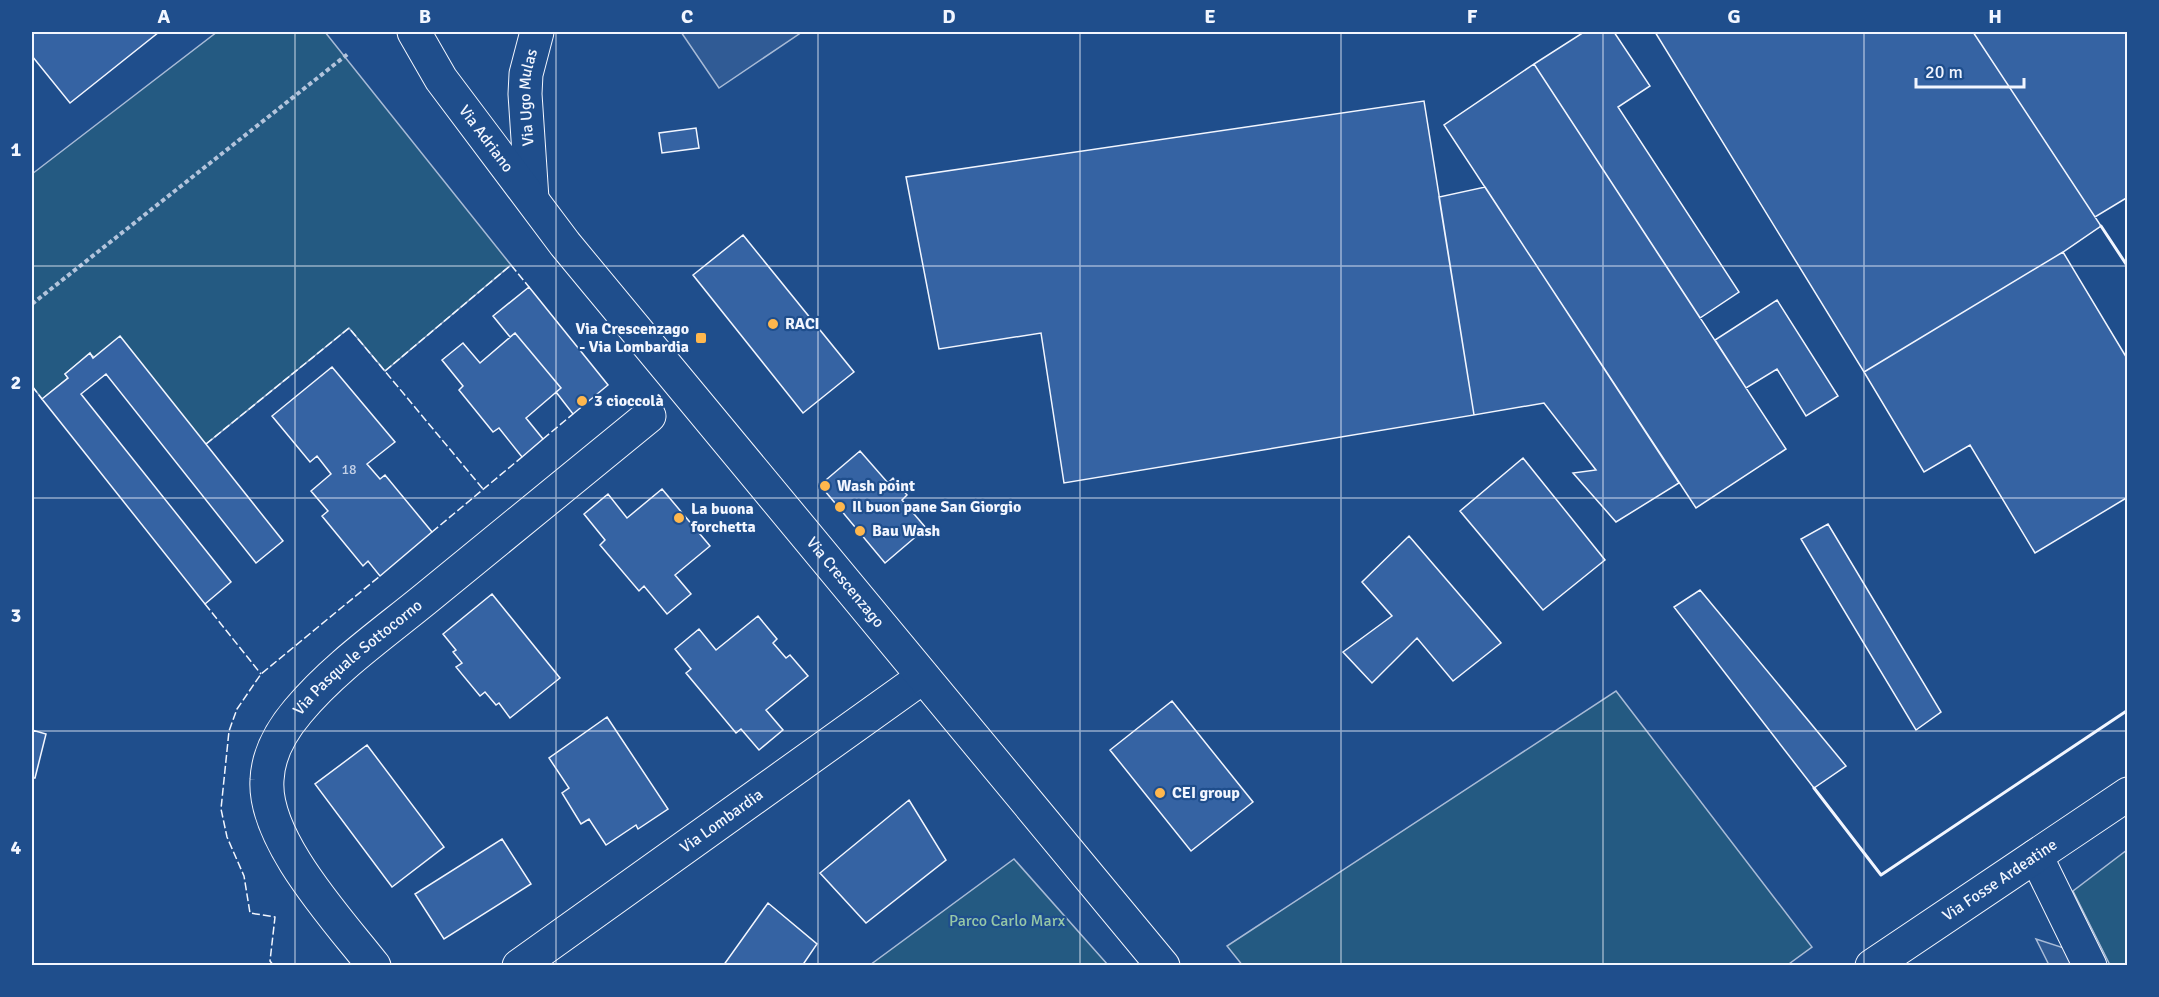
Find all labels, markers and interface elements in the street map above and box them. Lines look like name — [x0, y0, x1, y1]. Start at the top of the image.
text: A — [158, 4, 171, 29]
text: B — [419, 4, 431, 29]
text: C — [681, 4, 693, 29]
text: D — [942, 4, 956, 29]
text: E — [1204, 4, 1216, 29]
text: F — [1467, 4, 1478, 29]
text: G — [1727, 4, 1741, 29]
text: H — [1988, 4, 2002, 29]
street label: Via Ugo Mulas — [515, 47, 542, 147]
scale bar — [1916, 51, 2024, 89]
text: 20 m — [1925, 61, 1963, 83]
street label: Via Adriano — [454, 101, 518, 176]
text: 1 — [11, 137, 22, 162]
place label: RACI — [785, 314, 820, 334]
marker: RACI — [766, 317, 780, 331]
place label: Via Crescenzago - Via Lombardia — [575, 319, 689, 357]
marker: Via Crescenzago - Via Lombardia — [694, 331, 708, 345]
text: 2 — [11, 370, 21, 395]
place label: 3 cioccolà — [594, 391, 664, 411]
marker: 3 cioccolà — [575, 394, 589, 408]
house number: 18 — [341, 461, 357, 478]
place label: Wash point — [837, 476, 915, 496]
marker: Wash point — [818, 479, 832, 493]
place label: Il buon pane San Giorgio — [852, 497, 1021, 517]
place label: La buona forchetta — [690, 499, 756, 537]
marker: Il buon pane San Giorgio — [833, 500, 847, 514]
marker: La buona forchetta — [672, 511, 686, 525]
place label: Bau Wash — [872, 521, 941, 541]
marker: Bau Wash — [853, 524, 867, 538]
street label: Via Crescenzago — [802, 533, 889, 632]
street label: Via Pasquale Sottocorno — [289, 595, 426, 719]
text: 3 — [11, 603, 21, 628]
place label: CEI group — [1172, 783, 1240, 803]
street label: Via Lombardia — [676, 785, 767, 858]
marker: CEI group — [1153, 786, 1167, 800]
text: 4 — [11, 835, 22, 860]
street label: Via Fosse Ardeatine — [1939, 835, 2061, 926]
park label: Parco Carlo Marx — [949, 911, 1066, 931]

